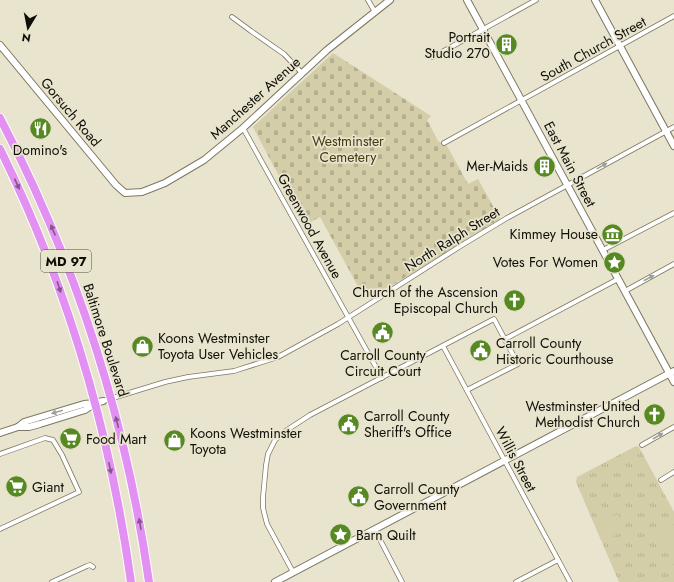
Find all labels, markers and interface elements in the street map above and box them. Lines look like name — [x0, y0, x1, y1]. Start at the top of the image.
north arrow — [8, 8, 48, 48]
street label: South Church Street — [537, 11, 650, 86]
place label: Portrait Studio 270 — [424, 27, 491, 63]
text: N — [21, 29, 32, 46]
building icon: Portrait Studio 270 — [493, 32, 519, 58]
street label: Manchester Avenue — [205, 52, 305, 144]
street label: Gorsuch Road — [36, 73, 106, 151]
restaurant icon: Domino's — [27, 115, 53, 141]
street label: East Main Street — [539, 118, 601, 211]
park label: Westminster Cemetery — [312, 131, 384, 167]
place label: Domino's — [13, 140, 68, 160]
building icon: Mer-Maids — [531, 153, 557, 179]
place label: Mer-Maids — [466, 156, 528, 176]
one-way arrow — [596, 163, 608, 170]
street label: Greenwood Avenue — [273, 170, 347, 282]
one-way arrow — [14, 178, 20, 190]
street label: North Ralph Street — [401, 201, 504, 276]
museum icon: Kimmey House — [600, 221, 626, 247]
one-way arrow — [50, 224, 56, 235]
place label: Kimmey House — [509, 224, 598, 244]
place icon: Votes For Women — [601, 249, 627, 275]
road number: MD 97 — [41, 250, 91, 272]
place label: Votes For Women — [493, 252, 598, 272]
one-way arrow — [644, 274, 655, 281]
one-way arrow — [56, 281, 62, 293]
street label: Baltimore Boulevard — [78, 281, 134, 399]
place label: Church of the Ascension Episcopal Church — [352, 282, 498, 318]
church icon: Church of the Ascension Episcopal Church — [501, 287, 527, 313]
public building icon: Carroll County Circuit Court — [370, 320, 396, 346]
place label: Koons Westminster Toyota User Vehicles — [158, 328, 278, 364]
shop icon: Koons Westminster Toyota User Vehicles — [129, 333, 155, 359]
place label: Carroll County Historic Courthouse — [496, 333, 614, 369]
public building icon: Carroll County Historic Courthouse — [468, 338, 494, 364]
place label: Carroll County Circuit Court — [340, 345, 427, 381]
place label: Westminster United Methodist Church — [526, 396, 640, 432]
church icon: Westminster United Methodist Church — [642, 401, 668, 427]
place label: Carroll County Sheriff's Office — [364, 406, 452, 442]
one-way arrow — [51, 409, 63, 415]
public building icon: Carroll County Sheriff's Office — [336, 411, 362, 437]
one-way arrow — [114, 416, 120, 428]
place label: Koons Westminster Toyota — [190, 423, 302, 459]
street label: Willis Street — [491, 423, 542, 496]
supermarket icon: Food Mart — [58, 426, 84, 452]
shop icon: Koons Westminster Toyota — [161, 428, 187, 454]
place label: Food Mart — [86, 429, 147, 449]
one-way arrow — [652, 432, 664, 439]
one-way arrow — [108, 462, 114, 474]
supermarket icon: Giant — [3, 474, 29, 500]
place label: Giant — [32, 477, 65, 497]
place label: Carroll County Government — [374, 479, 460, 515]
public building icon: Carroll County Government — [346, 484, 372, 510]
one-way arrow — [136, 518, 142, 530]
place icon: Barn Quilt — [327, 522, 353, 548]
place label: Barn Quilt — [356, 525, 416, 545]

